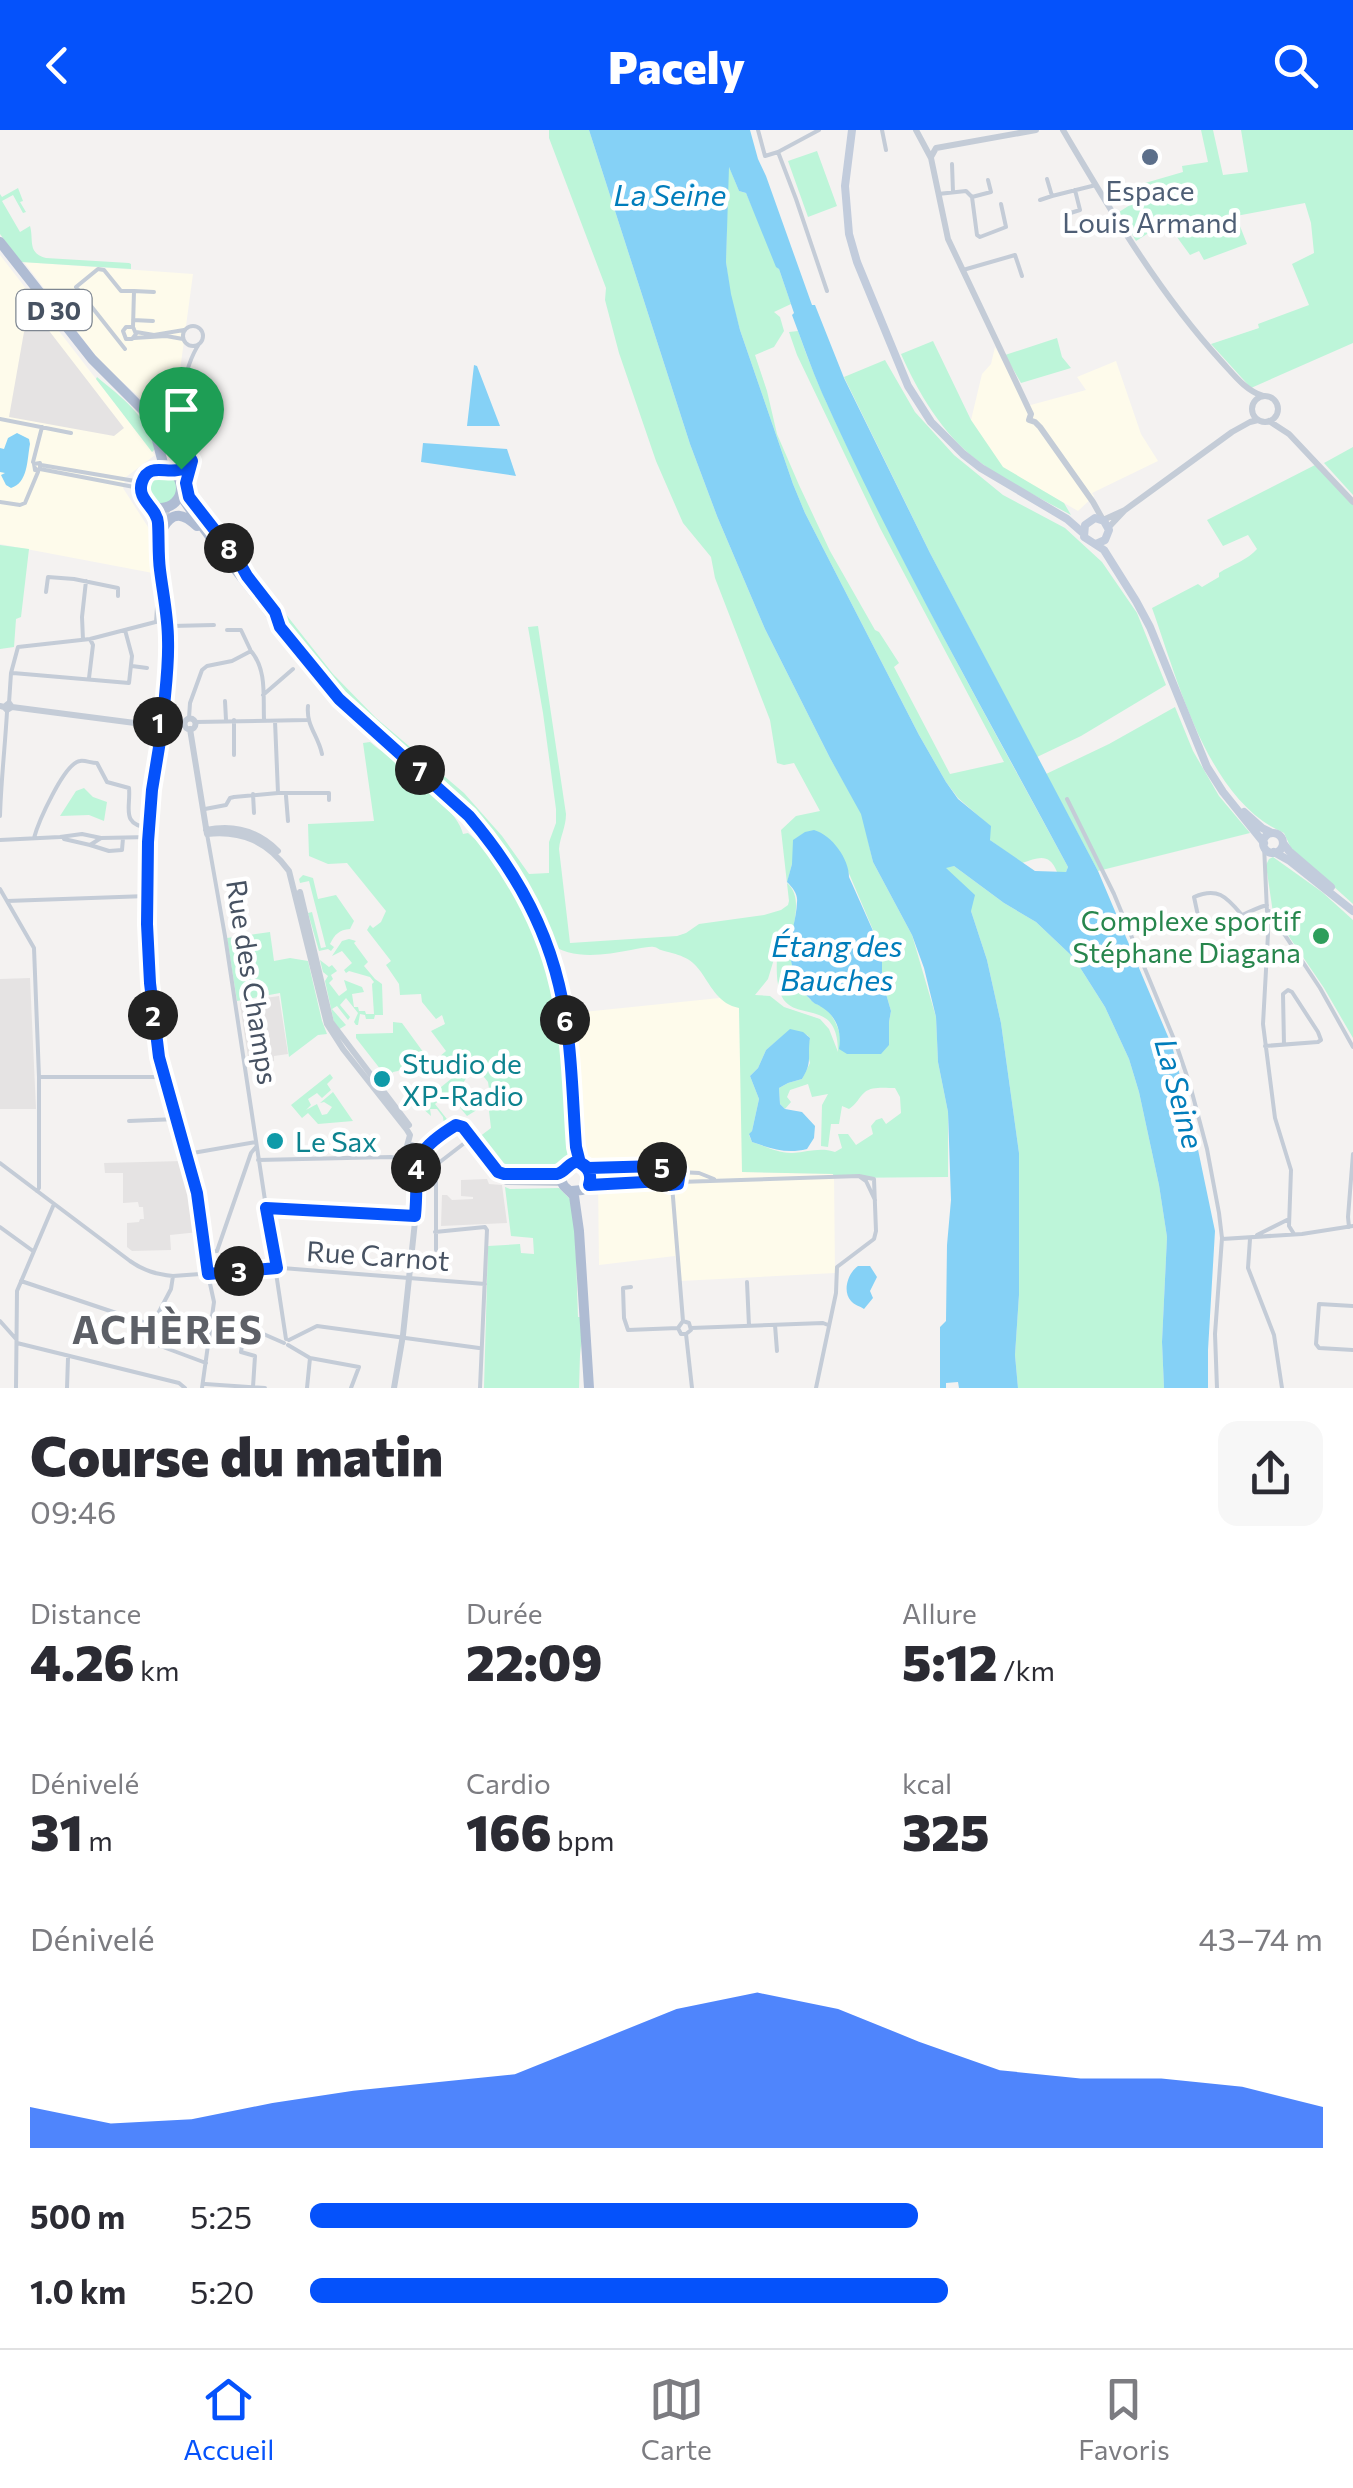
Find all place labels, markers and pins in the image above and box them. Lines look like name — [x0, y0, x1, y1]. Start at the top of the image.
marker: Espace Louis Armand — [1139, 146, 1161, 168]
place label: Espace Louis Armand — [1062, 173, 1238, 239]
pin — [139, 367, 224, 470]
pin: 8 — [204, 523, 254, 573]
pin: 1 — [133, 697, 183, 747]
pin: 7 — [395, 745, 445, 795]
place label: Complexe sportif Stéphane Diagana — [1073, 903, 1301, 969]
marker: Complexe sportif Stéphane Diagana — [1310, 925, 1332, 947]
pin: 2 — [128, 990, 178, 1040]
pin: 6 — [540, 995, 590, 1045]
place label: Studio de XP-Radio — [402, 1046, 524, 1112]
marker: Studio de XP-Radio — [371, 1068, 393, 1090]
place label: Le Sax — [295, 1124, 377, 1158]
marker: Le Sax — [264, 1130, 286, 1152]
pin: 5 — [637, 1142, 687, 1192]
pin: 4 — [391, 1143, 441, 1193]
pin: 3 — [214, 1246, 264, 1296]

